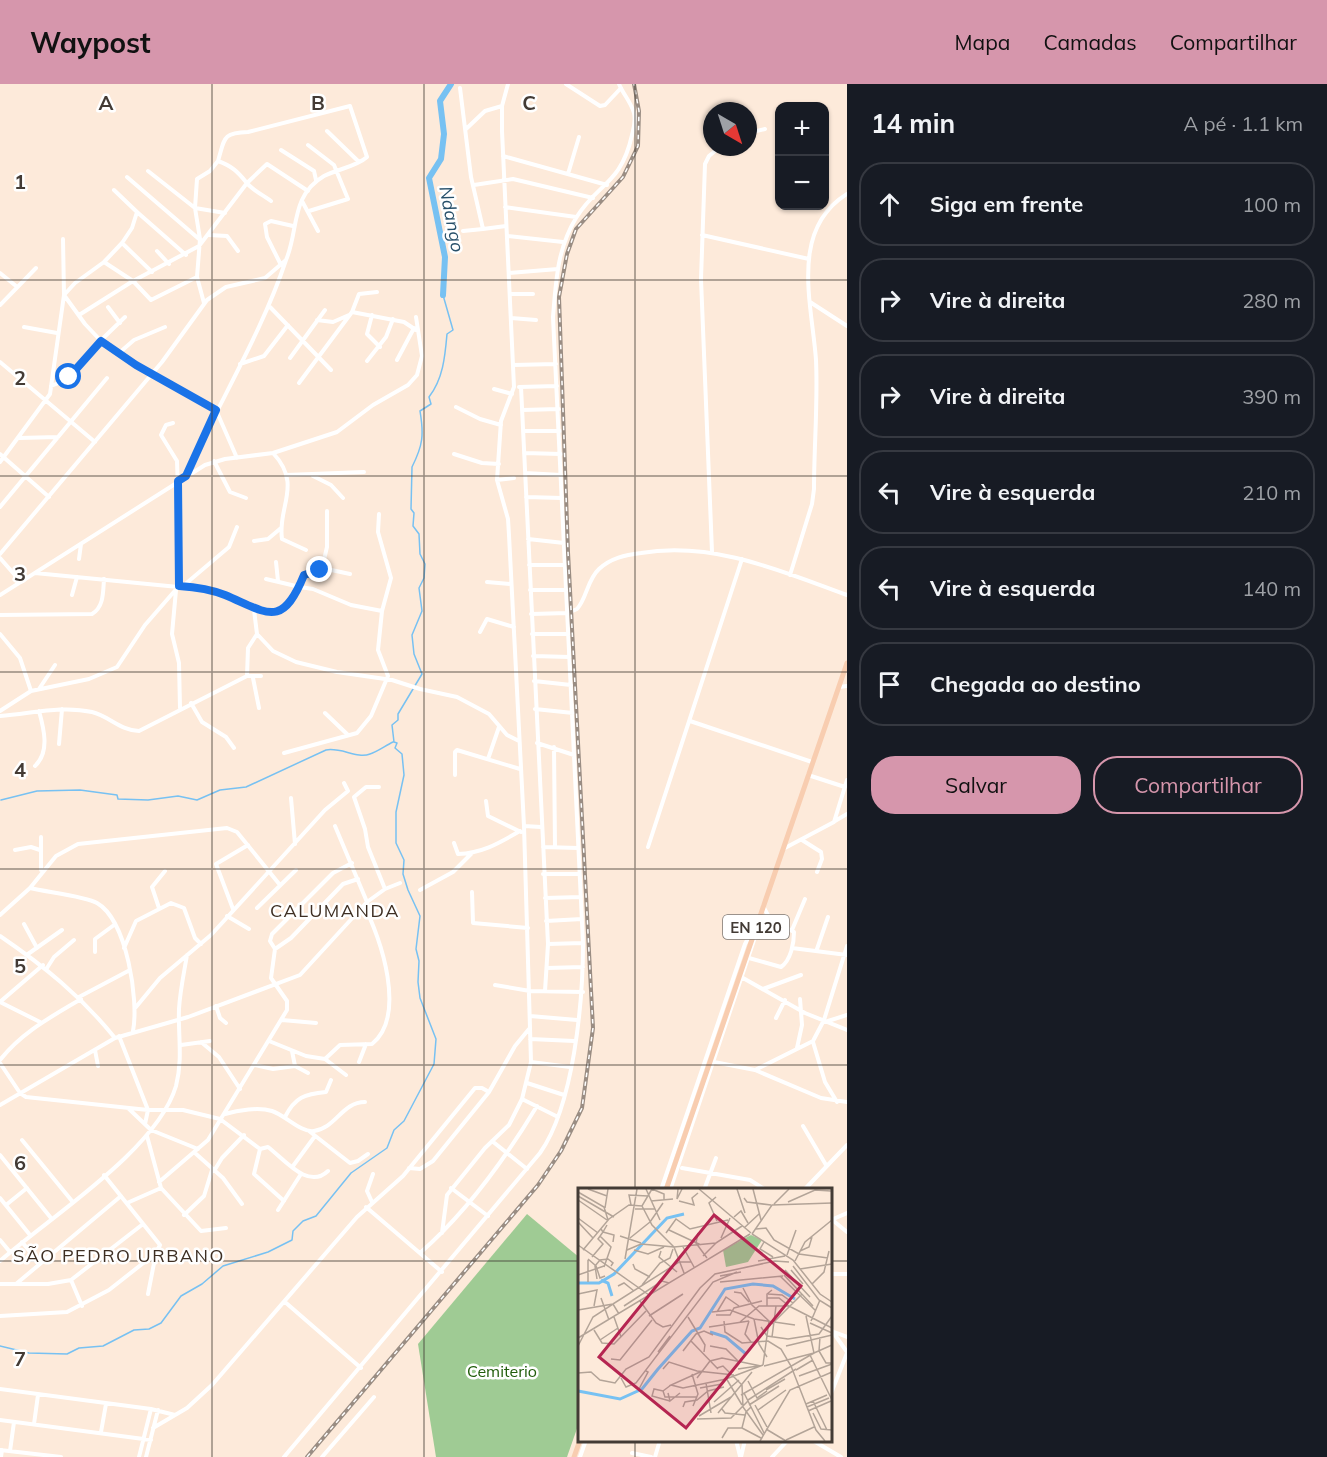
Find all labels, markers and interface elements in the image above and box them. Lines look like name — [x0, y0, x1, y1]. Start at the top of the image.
text: Waypost — [30, 25, 151, 60]
text: Mapa — [955, 29, 1010, 55]
text: Camadas — [1043, 29, 1137, 55]
text: Compartilhar — [1170, 29, 1297, 55]
text: A — [99, 90, 114, 115]
text: B — [311, 90, 325, 115]
text: C — [522, 90, 536, 115]
north arrow — [703, 102, 757, 156]
map controls — [775, 102, 829, 210]
button: + — [775, 102, 829, 156]
text: 14 min — [871, 107, 955, 140]
text: A pé · 1.1 km — [1184, 111, 1303, 136]
button: − — [775, 156, 829, 210]
text: 1 — [14, 169, 26, 194]
water label: Ndango — [434, 184, 470, 254]
icon: ahead — [873, 188, 906, 221]
text: Siga em frente — [930, 190, 1083, 218]
text: 100 m — [1242, 192, 1301, 217]
icon: right — [873, 284, 906, 317]
text: Vire à direita — [930, 286, 1065, 314]
text: 280 m — [1242, 288, 1301, 313]
route start — [55, 363, 81, 389]
text: 2 — [14, 365, 26, 390]
icon: right — [873, 380, 906, 413]
text: Vire à direita — [930, 382, 1065, 410]
text: 390 m — [1242, 384, 1301, 409]
icon: left — [873, 476, 906, 509]
text: Vire à esquerda — [930, 478, 1095, 506]
text: 210 m — [1242, 480, 1301, 505]
route end — [306, 556, 332, 582]
text: 3 — [14, 561, 26, 586]
icon: left — [873, 572, 906, 605]
text: Vire à esquerda — [930, 574, 1095, 602]
text: 140 m — [1242, 576, 1301, 601]
icon: arrive — [873, 668, 906, 701]
text: Chegada ao destino — [930, 670, 1141, 698]
button: Salvar — [871, 756, 1081, 814]
button: Compartilhar — [1093, 756, 1303, 814]
text: 4 — [14, 757, 26, 782]
district label: CALUMANDA — [270, 899, 400, 922]
road number: EN 120 — [723, 915, 789, 939]
text: 5 — [14, 953, 26, 978]
text: 6 — [14, 1150, 26, 1175]
inset map — [578, 1188, 832, 1442]
district label: SÃO PEDRO URBANO — [13, 1244, 225, 1267]
text: 7 — [14, 1346, 26, 1371]
park label: Cemiterio — [467, 1361, 537, 1381]

